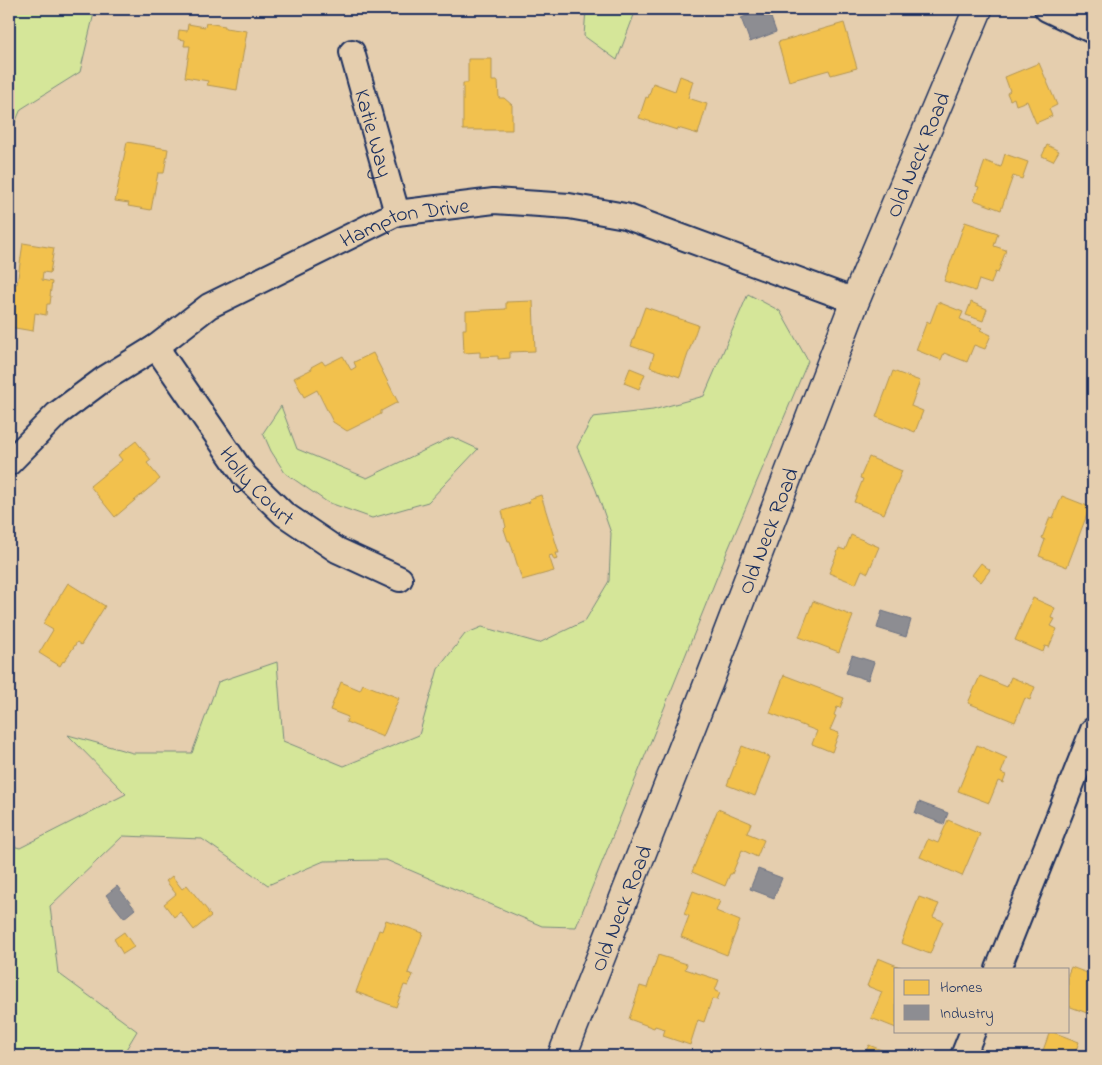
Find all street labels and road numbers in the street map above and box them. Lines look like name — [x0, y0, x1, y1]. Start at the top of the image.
street label: Katie Way — [344, 86, 399, 182]
street label: Old Neck Road — [879, 88, 960, 223]
street label: Hampton Drive — [335, 191, 471, 258]
street label: Holly Court — [210, 441, 300, 536]
street label: Old Neck Road — [731, 464, 809, 600]
street label: Old Neck Road — [584, 841, 662, 977]

